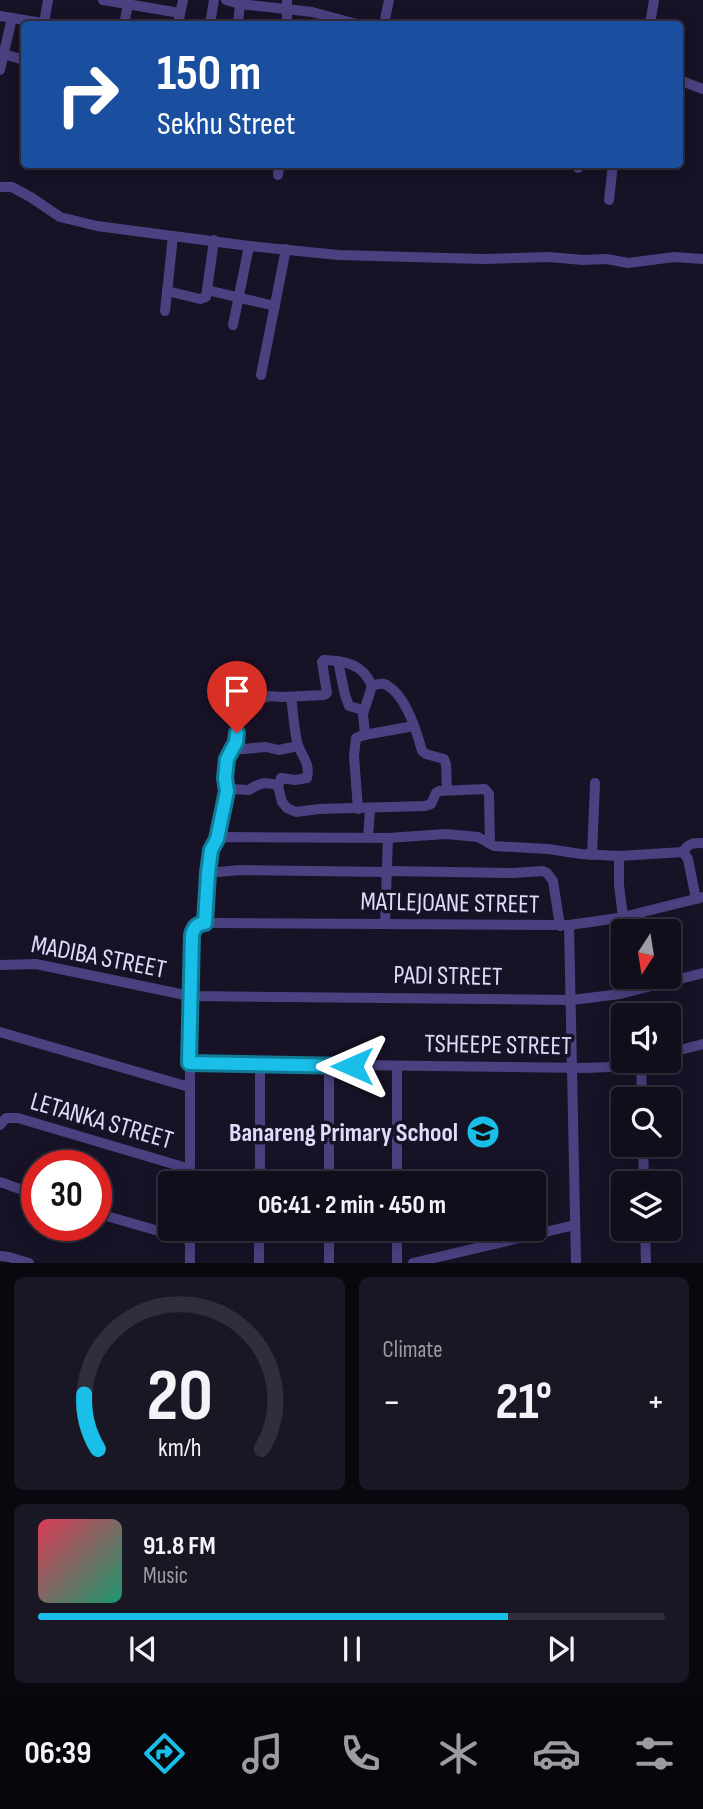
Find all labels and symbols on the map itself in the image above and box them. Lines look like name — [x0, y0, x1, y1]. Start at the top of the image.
pin — [207, 661, 267, 733]
street label: MATLEJOANE STREET — [360, 886, 540, 921]
north arrow — [611, 919, 681, 989]
street label: MADIBA STREET — [29, 929, 169, 986]
street label: PADI STREET — [393, 960, 503, 993]
position arrow — [315, 1029, 389, 1103]
street label: TSHEEPE STREET — [424, 1029, 572, 1062]
street label: LETANKA STREET — [27, 1086, 176, 1157]
school or university icon: Banareng Primary School — [464, 1113, 502, 1151]
place label: Banareng Primary School — [229, 1118, 458, 1149]
speed limit sign: 30 — [21, 1150, 112, 1241]

